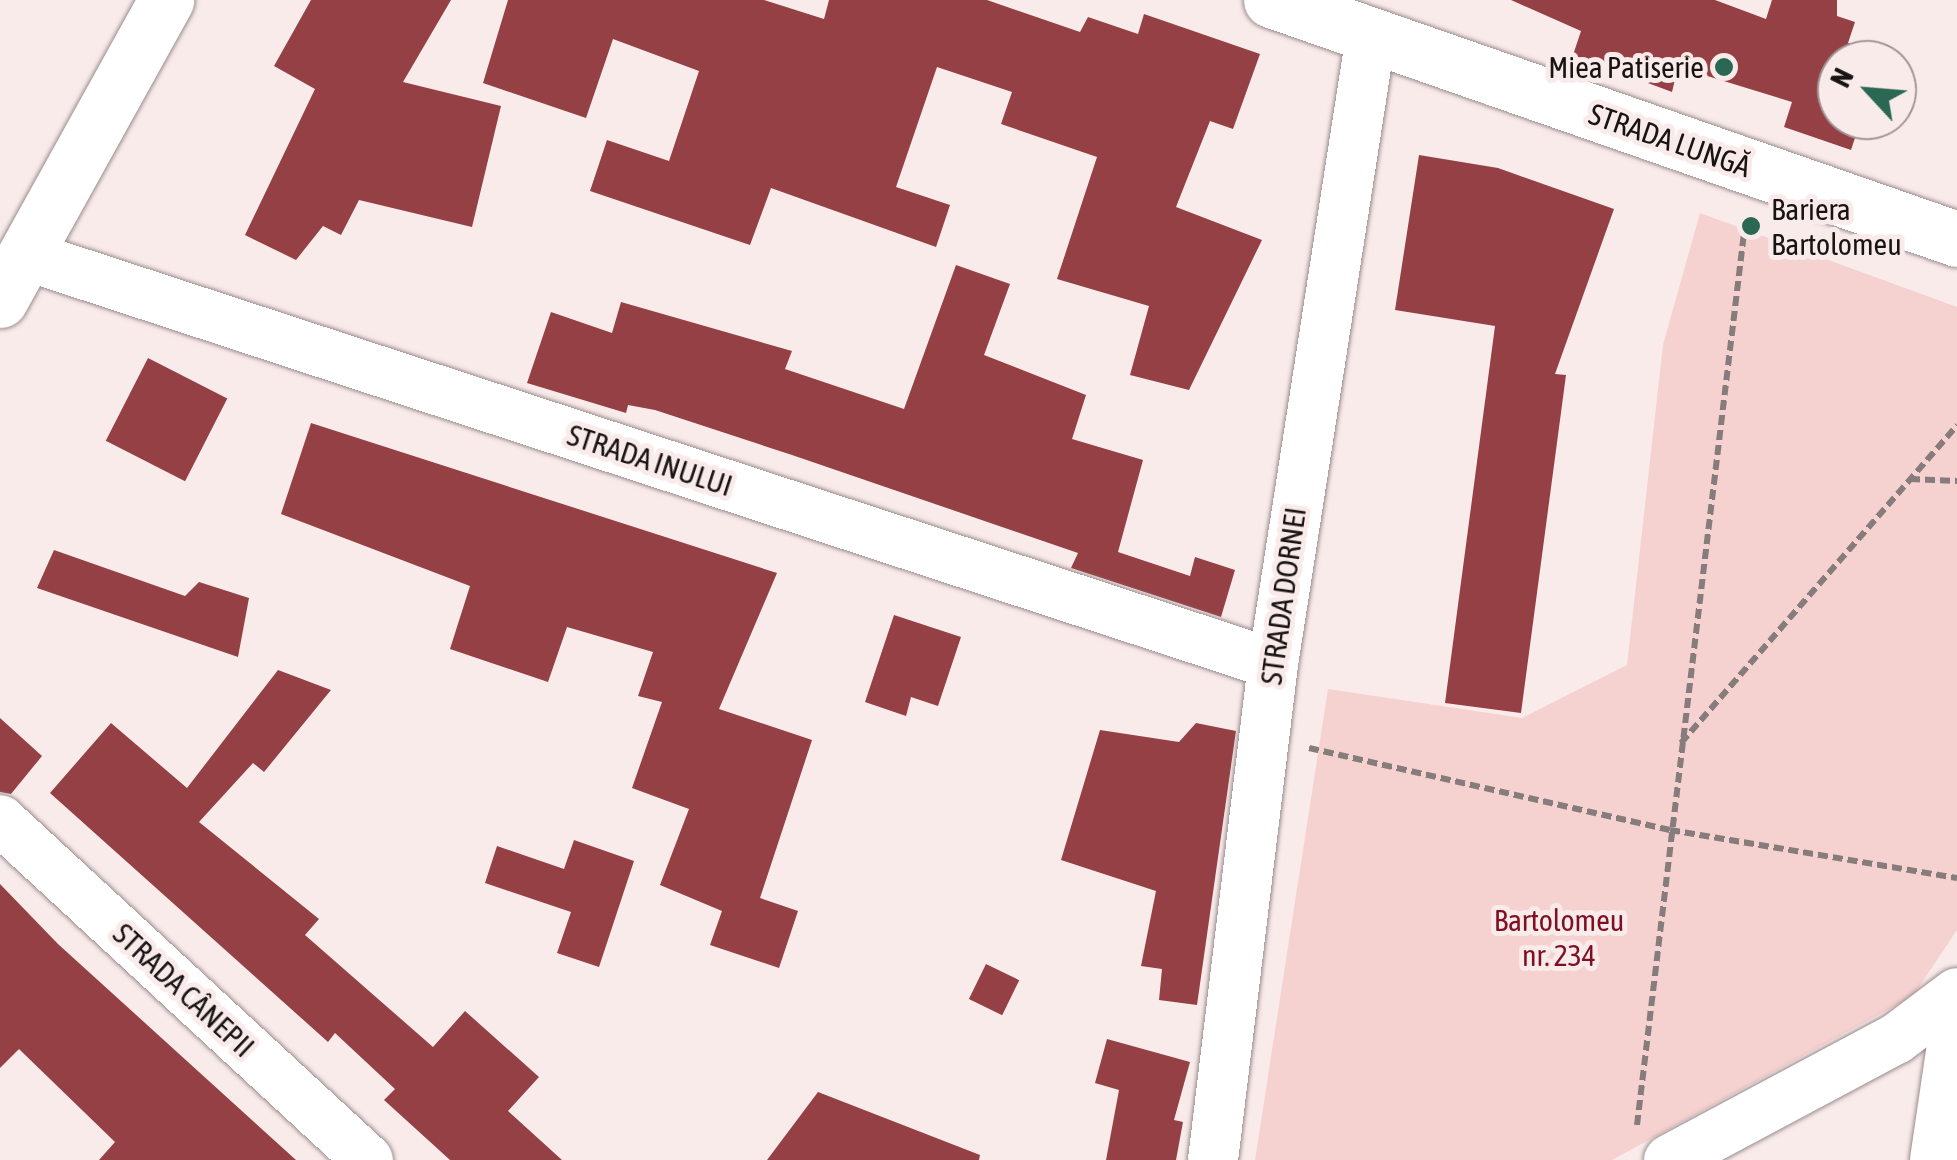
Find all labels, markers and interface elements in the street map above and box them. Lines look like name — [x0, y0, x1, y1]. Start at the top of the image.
north arrow — [1817, 40, 1917, 140]
place label: Miea Patiserie — [1548, 49, 1704, 85]
marker: Miea Patiserie — [1713, 56, 1735, 78]
text: N — [1824, 63, 1860, 92]
street label: STRADA LUNGĂ — [1584, 96, 1756, 184]
place label: Bariera Bartolomeu — [1771, 191, 1902, 262]
marker: Bariera Bartolomeu — [1740, 215, 1762, 237]
street label: STRADA INULUI — [563, 416, 737, 504]
street label: STRADA DORNEI — [1253, 505, 1313, 687]
park label: Bartolomeu nr. 234 — [1494, 902, 1624, 972]
street label: STRADA CÂNEPII — [106, 916, 262, 1064]

